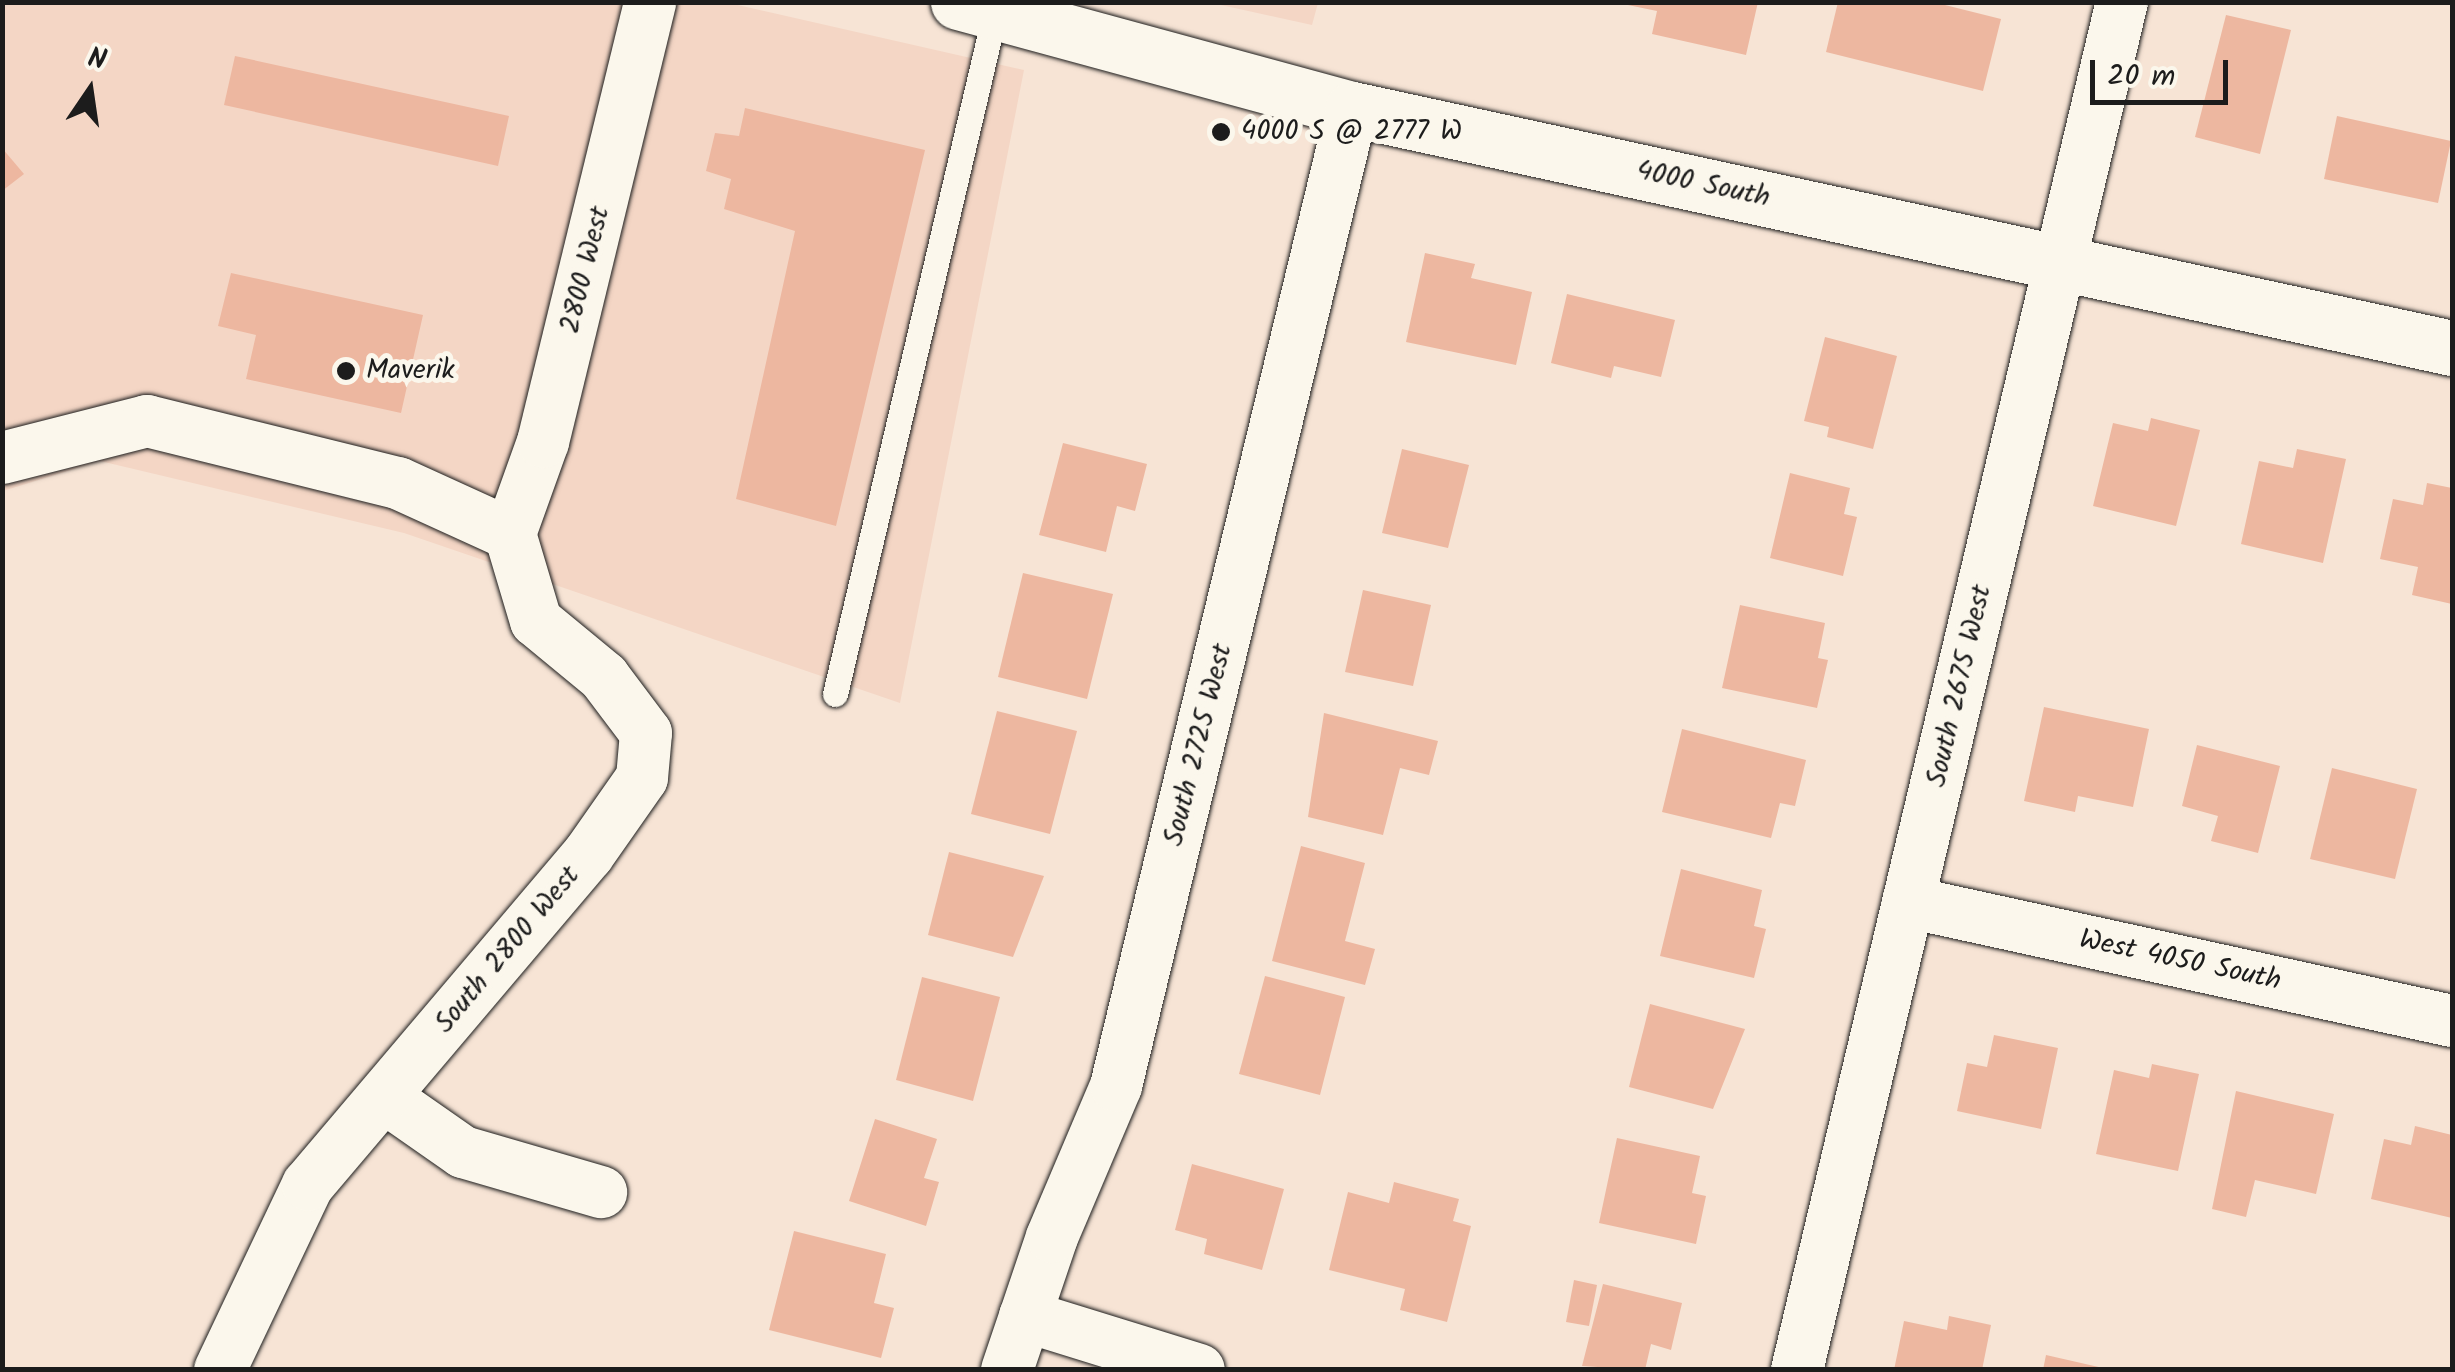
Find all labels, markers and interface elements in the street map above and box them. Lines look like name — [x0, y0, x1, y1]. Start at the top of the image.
text: N — [83, 36, 111, 84]
north arrow — [40, 40, 140, 140]
scale bar — [2095, 40, 2232, 102]
text: 20 m — [2107, 53, 2175, 101]
place label: 4000 S @ 2777 W — [1241, 115, 1462, 149]
marker: 4000 S @ 2777 W — [1210, 121, 1232, 143]
street label: 4000 South — [1633, 154, 1773, 216]
street label: 2800 West — [554, 203, 618, 337]
place label: Maverik — [366, 354, 455, 388]
marker: Maverik — [335, 360, 357, 382]
street label: South 2675 West — [1920, 582, 2000, 790]
street label: South 2725 West — [1158, 640, 1240, 850]
street label: South 2800 West — [428, 860, 588, 1040]
street label: West 4050 South — [2076, 923, 2284, 999]

